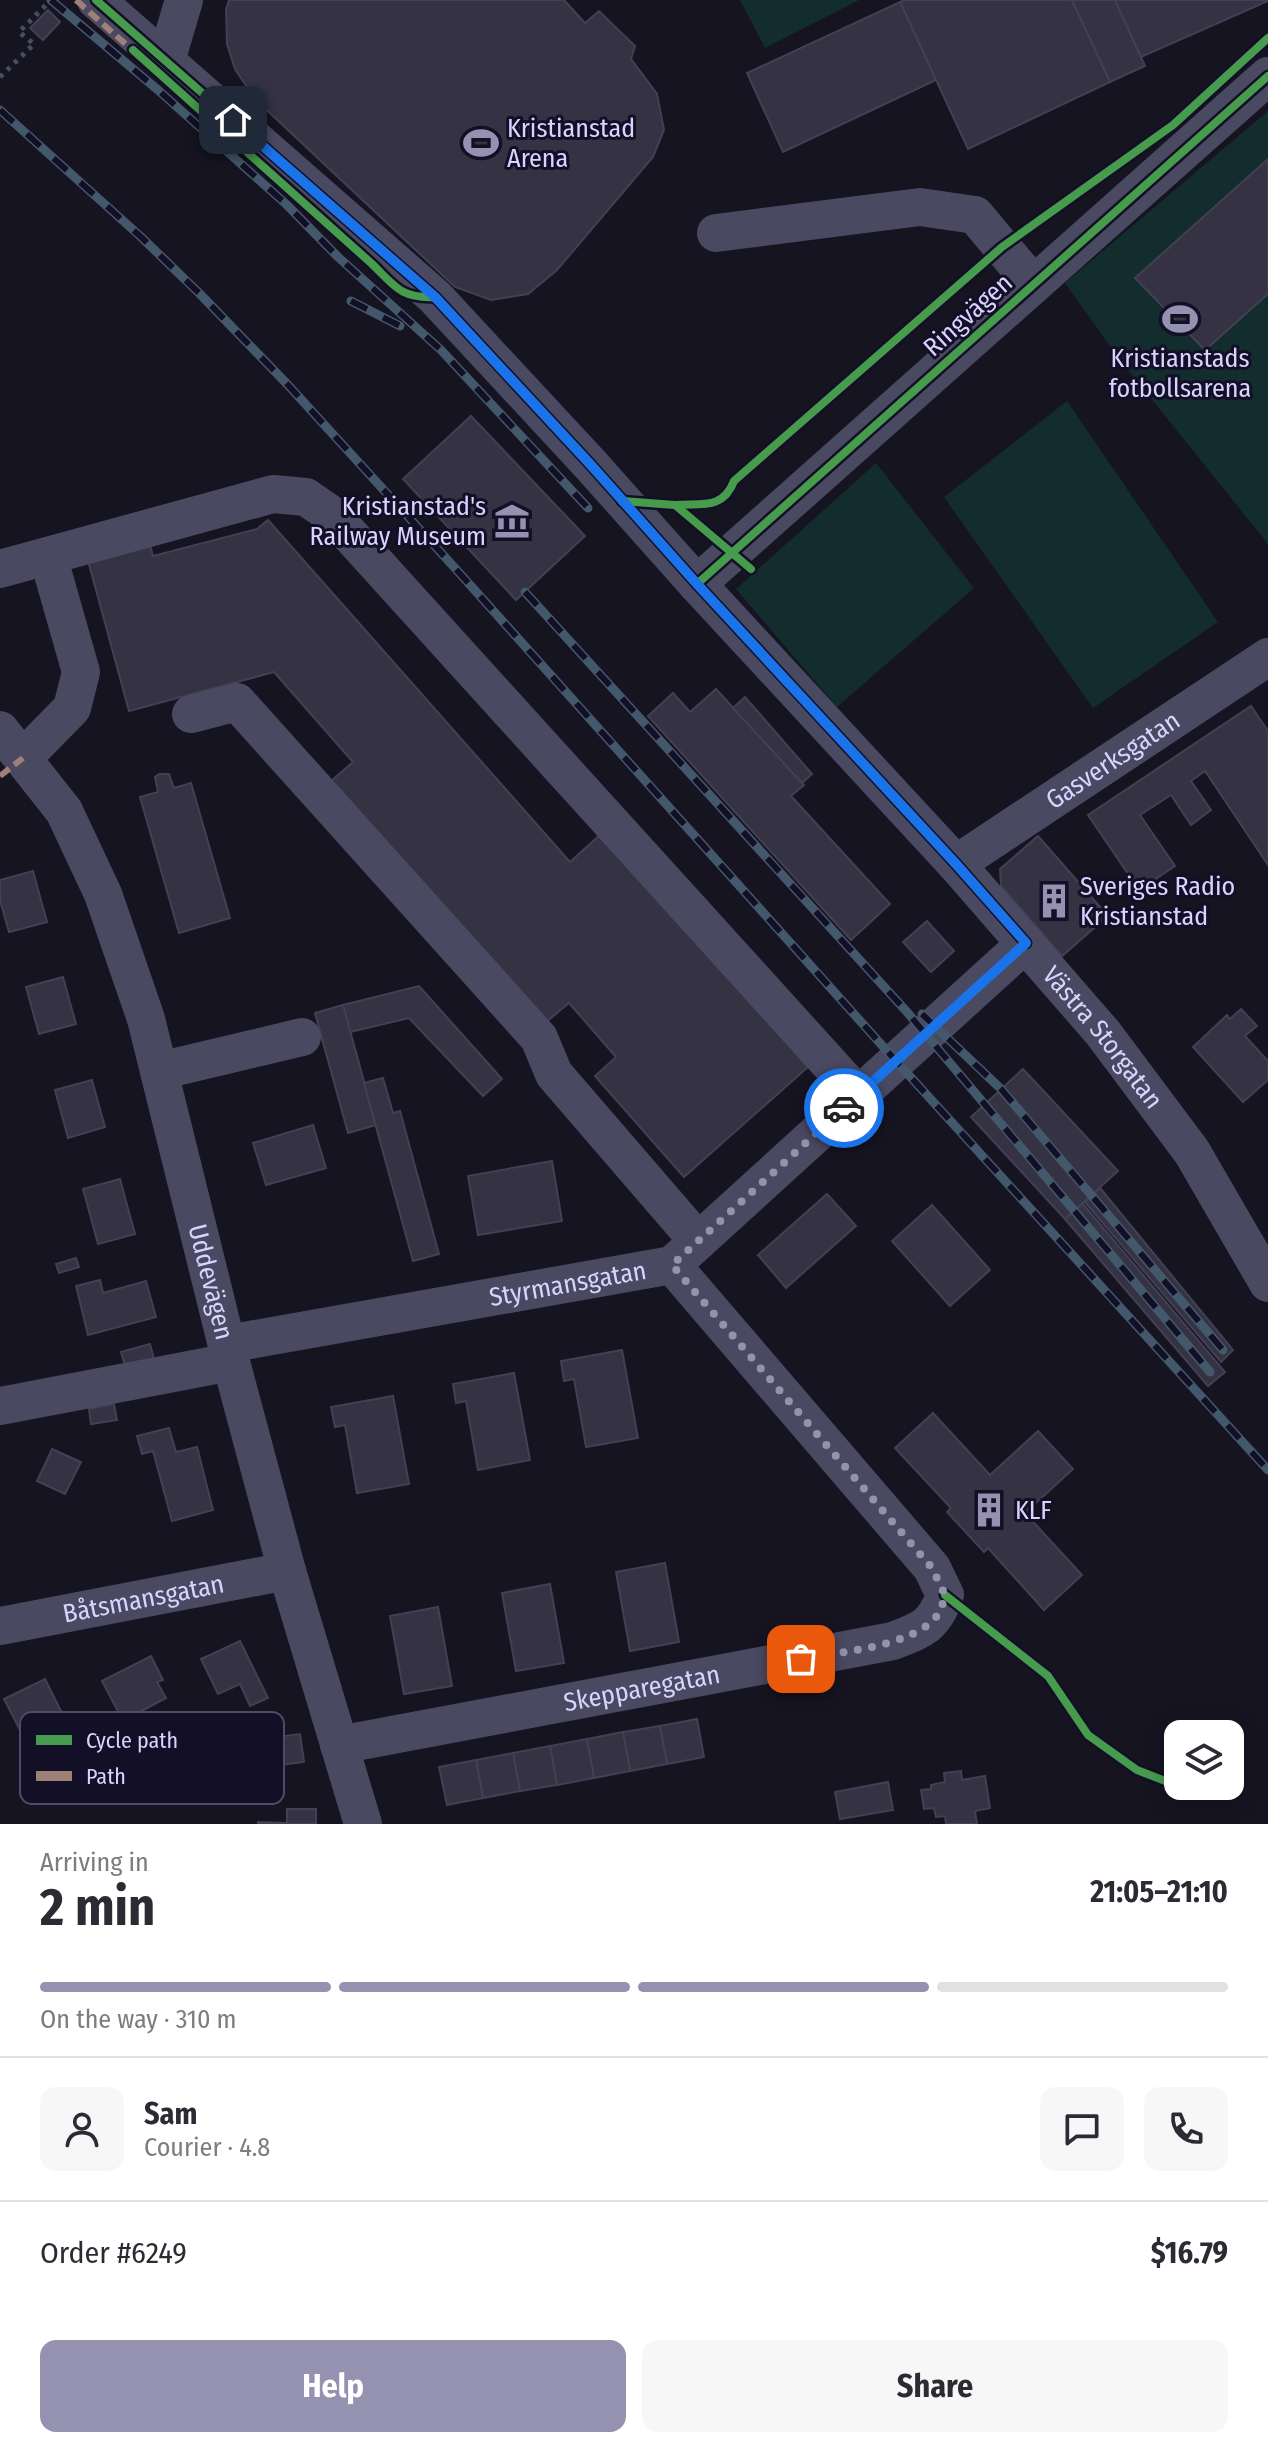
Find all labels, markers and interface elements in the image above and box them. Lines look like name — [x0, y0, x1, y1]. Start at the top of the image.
pin — [199, 86, 267, 154]
icon: home — [211, 98, 255, 142]
place label: Kristianstad Arena — [507, 113, 635, 174]
sports icon: Kristianstad Arena — [462, 124, 500, 162]
street label: Ringvägen — [917, 267, 1019, 363]
sports icon: Kristianstads fotbollsarena — [1161, 300, 1199, 338]
place label: Kristianstads fotbollsarena — [1109, 343, 1251, 404]
place label: Kristianstad's Railway Museum — [310, 491, 486, 552]
museum icon: Kristianstad's Railway Museum — [493, 502, 531, 540]
street label: Gasverksgatan — [1040, 705, 1185, 816]
place label: Sveriges Radio Kristianstad — [1080, 871, 1235, 932]
building icon: Sveriges Radio Kristianstad — [1035, 882, 1073, 920]
street label: Västra Storgatan — [1036, 960, 1170, 1115]
courier — [804, 1068, 884, 1148]
icon: car — [822, 1086, 866, 1130]
street label: Uddevägen — [182, 1221, 240, 1343]
street label: Styrmansgatan — [487, 1254, 649, 1313]
building icon: KLF — [970, 1491, 1008, 1529]
place label: KLF — [1015, 1495, 1052, 1526]
street label: Båtsmansgatan — [60, 1568, 227, 1629]
pin — [767, 1625, 835, 1693]
icon: bag — [779, 1637, 823, 1681]
street label: Skepparegatan — [561, 1658, 722, 1718]
legend — [20, 1712, 284, 1804]
map controls — [1164, 1720, 1244, 1800]
button: layers — [1164, 1720, 1244, 1800]
text: Cycle path — [86, 1727, 178, 1754]
text: Path — [86, 1763, 126, 1790]
text: Arriving in — [40, 1847, 149, 1878]
text: 21:05–21:10 — [1090, 1874, 1228, 1910]
text: 2 min — [40, 1876, 155, 1939]
text: On the way · 310 m — [40, 2004, 237, 2035]
button: person — [40, 2087, 124, 2171]
button: chat — [1040, 2087, 1124, 2171]
button: phone — [1144, 2087, 1228, 2171]
text: Sam — [144, 2096, 197, 2132]
text: Courier · 4.8 — [144, 2132, 270, 2163]
text: Order #6249 — [40, 2235, 187, 2271]
text: $16.79 — [1151, 2235, 1228, 2271]
button: Help — [40, 2340, 626, 2432]
button: Share — [642, 2340, 1228, 2432]

